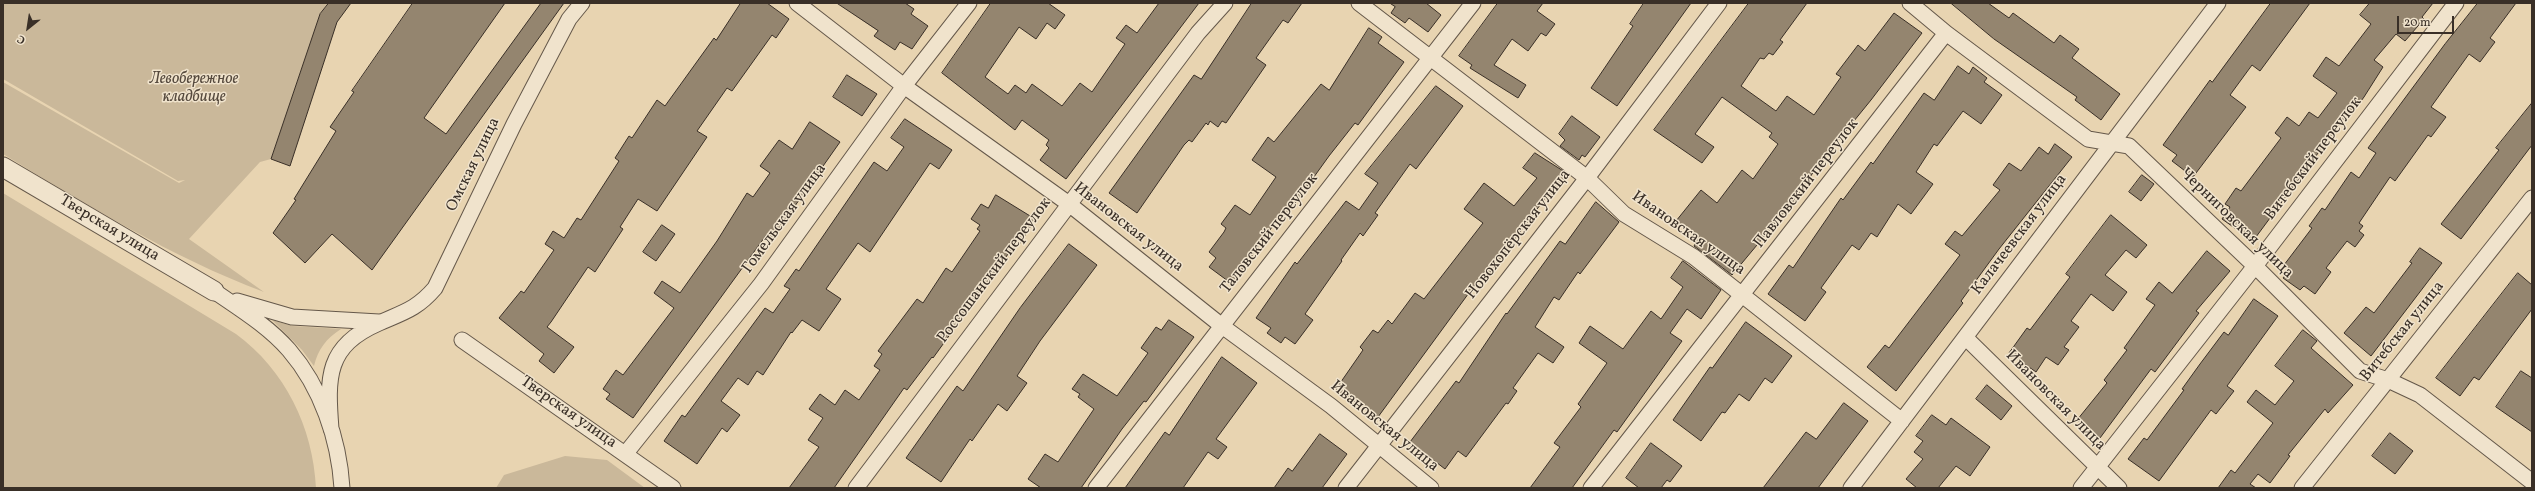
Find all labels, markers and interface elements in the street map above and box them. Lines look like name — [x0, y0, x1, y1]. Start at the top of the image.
north arrow — [8, 8, 48, 48]
scale bar — [2399, 8, 2456, 34]
text: 20 m — [2404, 15, 2431, 31]
text: С — [15, 31, 29, 47]
park label: Левобережное кладбище — [150, 70, 238, 108]
street label: Витебский переулок — [2261, 94, 2367, 224]
street label: Омская улица — [443, 115, 505, 215]
street label: Павловский переулок — [1750, 115, 1864, 253]
street label: Гомельская улица — [739, 160, 831, 278]
street label: Черниговская улица — [2175, 165, 2297, 283]
street label: Новохопёрская улица — [1462, 166, 1576, 304]
street label: Таловский переулок — [1217, 170, 1323, 298]
street label: Калачеевская улица — [1968, 171, 2072, 299]
street label: Ивановская улица — [1069, 179, 1187, 277]
street label: Ивановская улица — [1628, 188, 1748, 280]
street label: Тверская улица — [55, 192, 163, 266]
street label: Россошанский переулок — [934, 194, 1056, 348]
street label: Витебская улица — [2357, 278, 2449, 386]
street label: Ивановская улица — [2001, 347, 2109, 455]
street label: Тверская улица — [516, 373, 620, 453]
street label: Ивановская улица — [1326, 377, 1442, 477]

